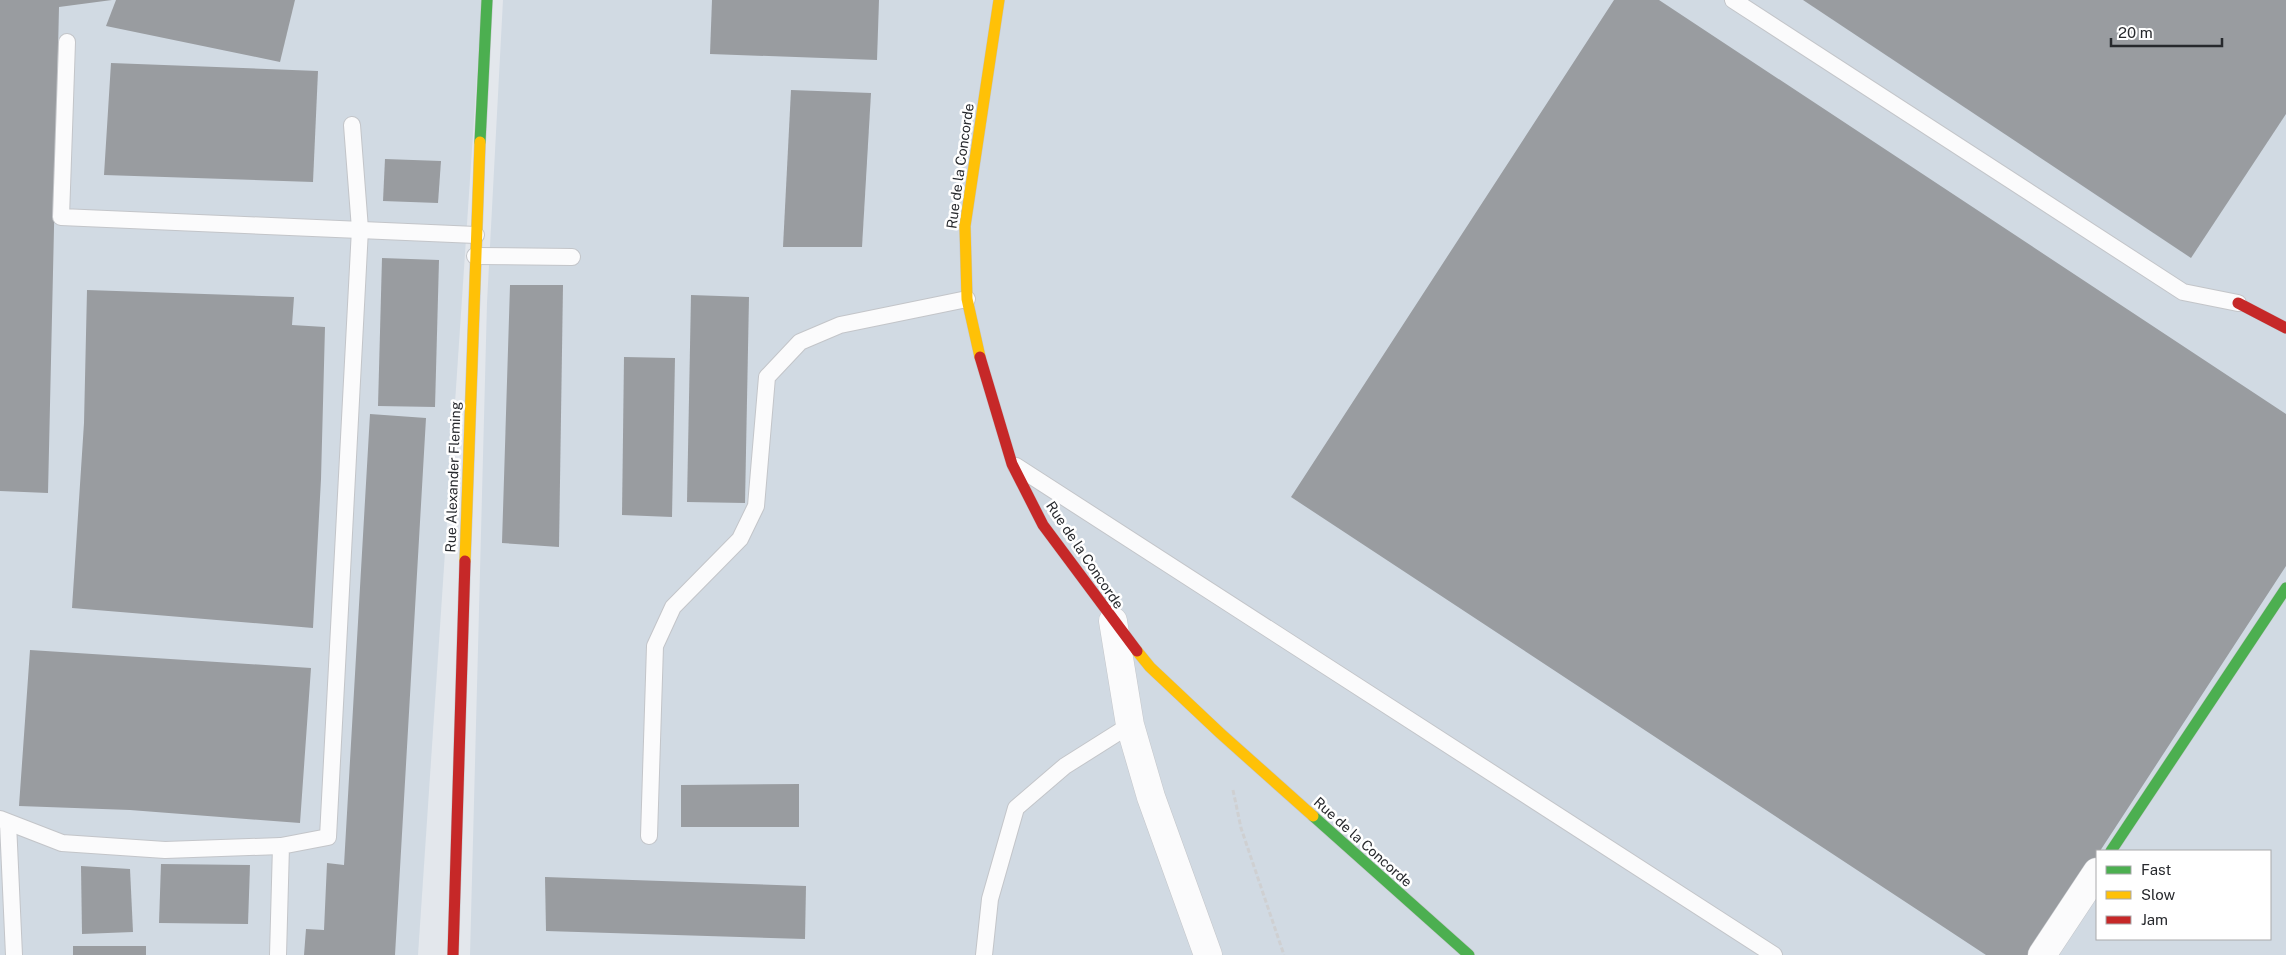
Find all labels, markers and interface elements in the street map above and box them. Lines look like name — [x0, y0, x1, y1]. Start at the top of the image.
scale bar — [2111, 15, 2222, 47]
text: 20 m — [2118, 24, 2153, 41]
street label: Rue de la Concorde — [943, 102, 977, 230]
street label: Rue Alexander Fleming — [442, 401, 464, 553]
street label: Rue de la Concorde — [1043, 498, 1127, 612]
street label: Rue de la Concorde — [1311, 794, 1415, 890]
legend — [2096, 850, 2271, 940]
text: Fast — [2141, 861, 2171, 878]
text: Slow — [2141, 886, 2176, 903]
text: Jam — [2141, 911, 2168, 928]

